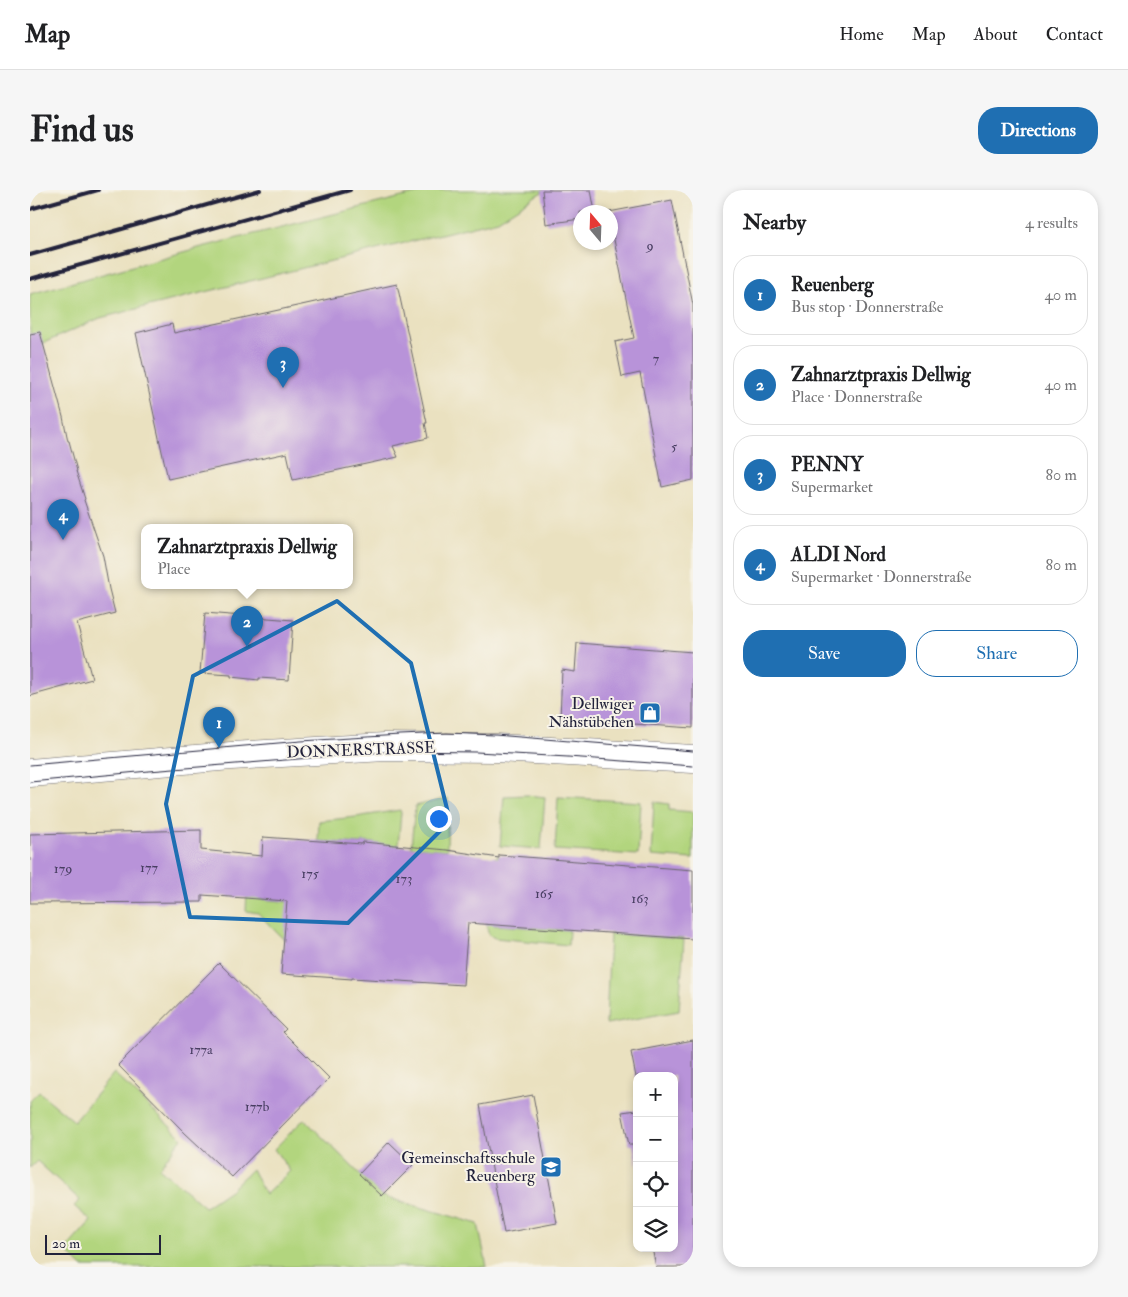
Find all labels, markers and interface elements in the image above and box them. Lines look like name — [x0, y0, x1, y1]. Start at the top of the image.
text: Map — [25, 19, 70, 50]
text: Home — [839, 23, 884, 46]
text: Map — [912, 23, 946, 46]
text: About — [974, 23, 1018, 46]
text: Contact — [1046, 23, 1103, 46]
button: Directions — [978, 107, 1098, 154]
text: Find us — [30, 108, 134, 152]
north arrow — [573, 205, 618, 250]
text: Nearby — [743, 209, 806, 236]
text: 4 results — [1025, 213, 1078, 233]
house number: 9 — [645, 237, 654, 254]
text: Reuenberg — [791, 273, 874, 297]
text: 1 — [757, 285, 763, 305]
text: 40 m — [1044, 285, 1077, 305]
text: Bus stop · Donnerstraße — [791, 297, 943, 317]
pin: 3 — [267, 347, 299, 388]
house number: 7 — [653, 350, 660, 367]
text: Zahnarztpraxis Dellwig — [791, 363, 971, 387]
text: 2 — [756, 375, 764, 395]
text: 40 m — [1044, 375, 1077, 395]
text: Place · Donnerstraße — [791, 387, 922, 407]
house number: 5 — [671, 438, 678, 455]
text: PENNY — [791, 453, 863, 477]
text: 3 — [757, 465, 763, 485]
text: 80 m — [1046, 465, 1077, 485]
text: Supermarket — [791, 477, 873, 497]
pin: 4 — [47, 499, 79, 540]
popup — [141, 524, 353, 589]
text: Zahnarztpraxis Dellwig — [157, 535, 337, 559]
text: ALDI Nord — [791, 543, 886, 567]
text: 4 — [756, 555, 764, 575]
text: 80 m — [1046, 555, 1077, 575]
text: Place — [157, 559, 190, 579]
text: Supermarket · Donnerstraße — [791, 567, 971, 587]
pin: 2 — [231, 606, 263, 647]
button: Save — [743, 630, 906, 677]
button: Share — [916, 630, 1078, 677]
place label: Dellwiger Nähstübchen — [549, 694, 634, 732]
shop icon: Dellwiger Nähstübchen — [638, 701, 662, 725]
pin: 1 — [203, 707, 235, 748]
street label: DONNERSTRASSE — [286, 737, 436, 763]
your location — [426, 806, 452, 832]
house number: 177 — [140, 859, 158, 876]
house number: 179 — [54, 860, 72, 877]
house number: 175 — [301, 865, 320, 882]
house number: 173 — [396, 870, 412, 887]
house number: 165 — [535, 885, 554, 902]
house number: 163 — [631, 890, 649, 907]
house number: 177a — [189, 1041, 213, 1058]
map controls — [633, 1072, 678, 1252]
button: + — [633, 1072, 678, 1117]
house number: 177b — [245, 1098, 269, 1115]
button: − — [633, 1117, 678, 1162]
place label: Gemeinschaftsschule Reuenberg — [401, 1148, 536, 1186]
school or university icon: Gemeinschaftsschule Reuenberg — [539, 1155, 563, 1179]
button: locate — [633, 1162, 678, 1207]
button: layers — [633, 1207, 678, 1252]
scale bar — [45, 1232, 161, 1255]
text: 20 m — [52, 1235, 80, 1252]

